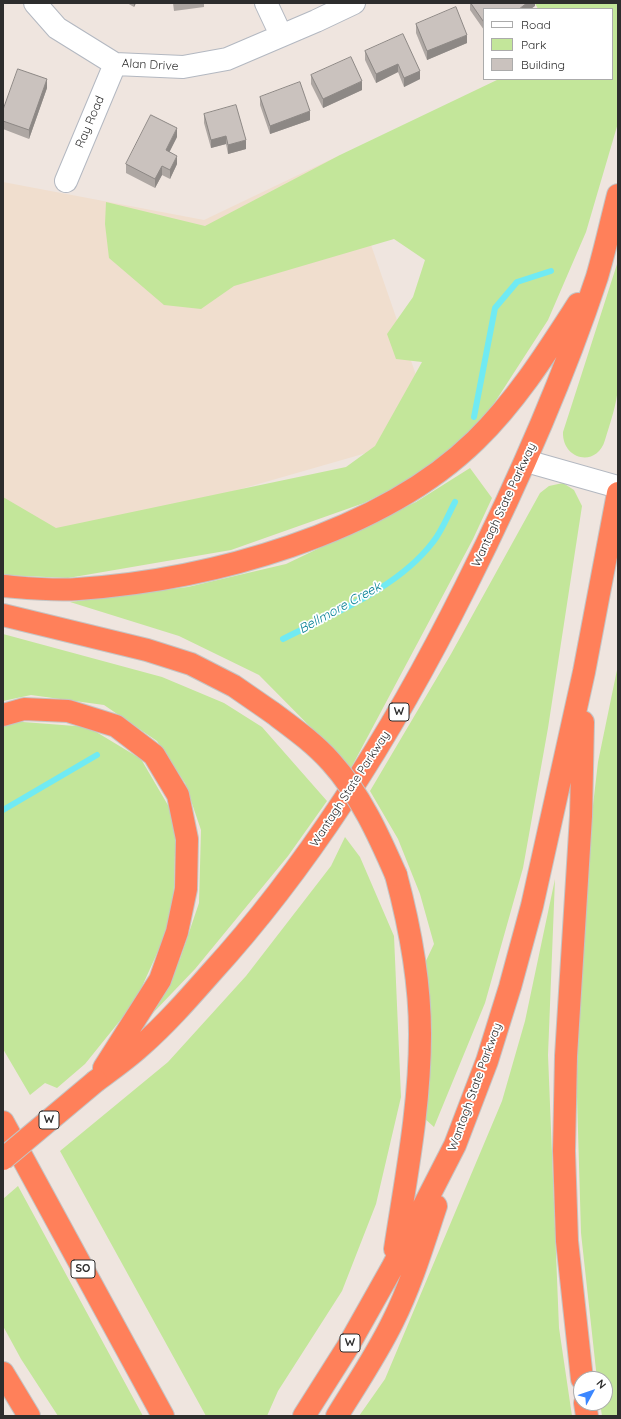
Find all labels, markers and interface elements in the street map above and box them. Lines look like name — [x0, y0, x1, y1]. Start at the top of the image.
legend — [483, 8, 613, 80]
text: Road — [521, 17, 551, 32]
text: Park — [521, 37, 546, 52]
street label: Alan Drive — [121, 56, 179, 74]
text: Building — [521, 57, 565, 72]
street label: Ray Road — [73, 94, 107, 150]
street label: Wantagh State Parkway — [469, 441, 539, 569]
water label: Bellmore Creek — [296, 579, 384, 637]
road number: W — [389, 703, 409, 721]
street label: Wantagh State Parkway — [307, 728, 393, 850]
street label: Wantagh State Parkway — [445, 1021, 505, 1153]
road number: W — [39, 1111, 59, 1129]
road number: SO — [71, 1260, 95, 1278]
road number: W — [340, 1334, 360, 1352]
north arrow — [573, 1371, 613, 1411]
text: N — [593, 1376, 609, 1392]

